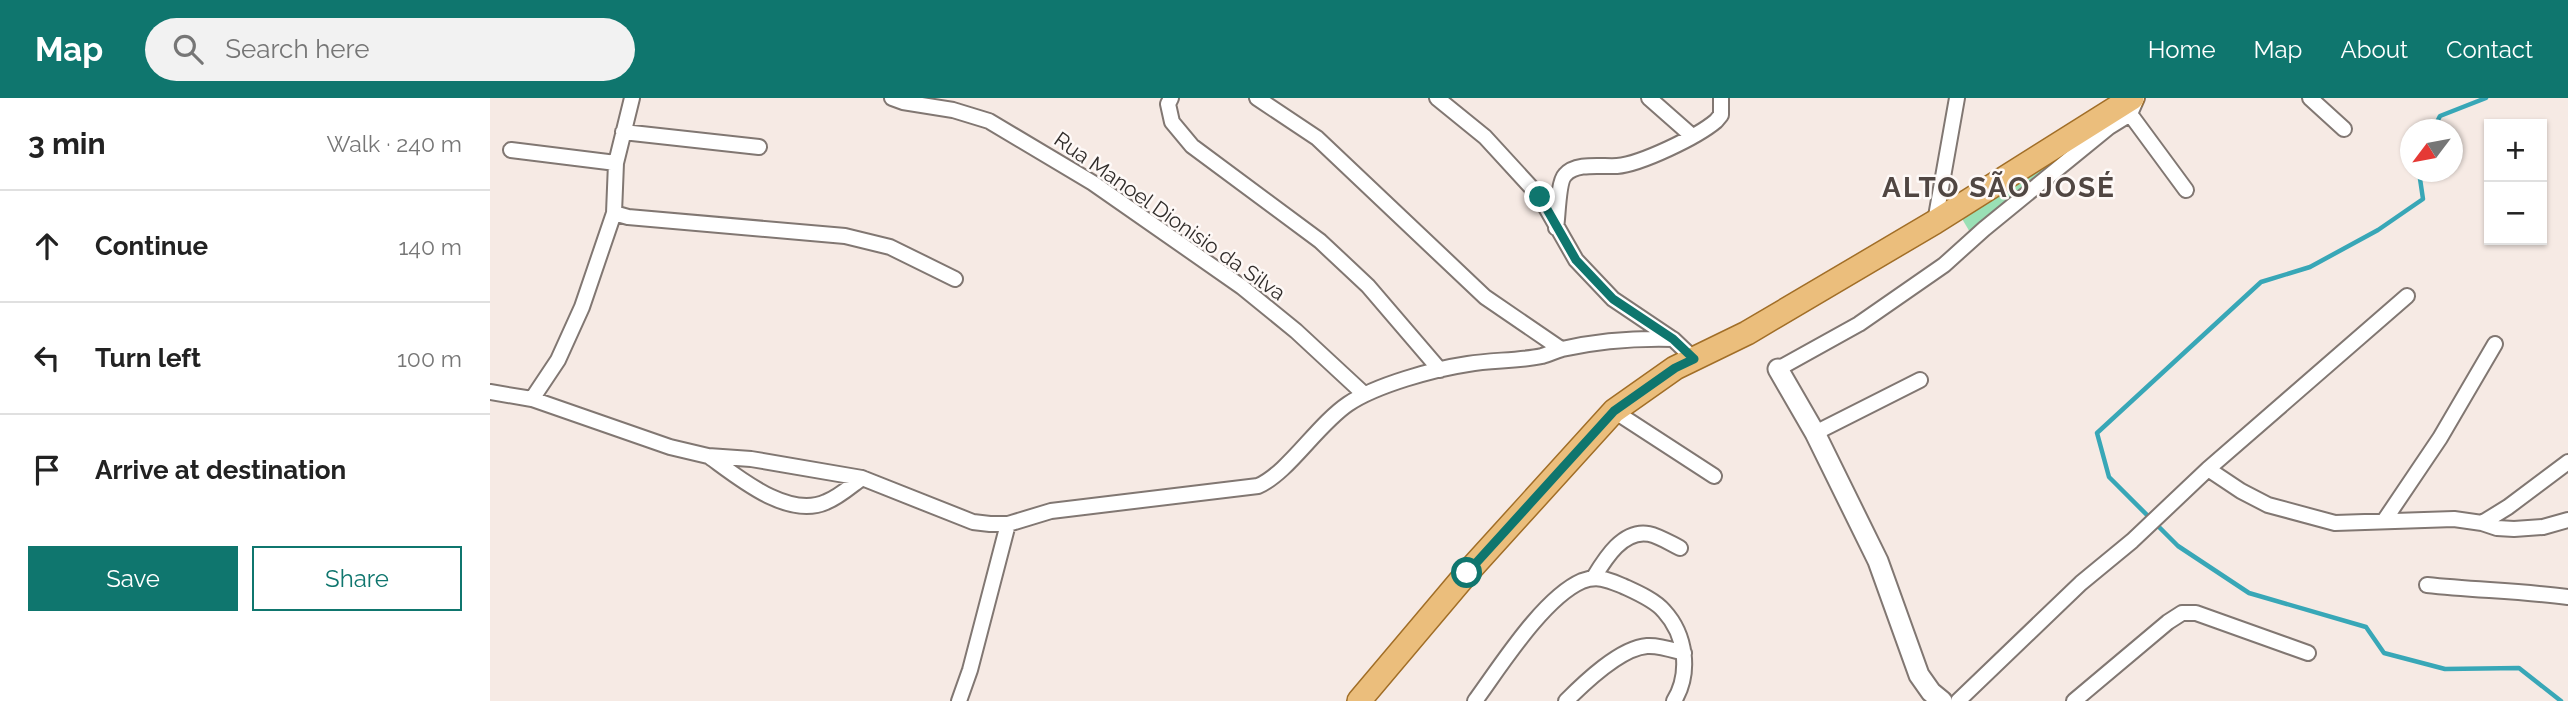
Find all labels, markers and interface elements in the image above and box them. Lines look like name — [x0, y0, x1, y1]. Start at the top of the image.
search box — [145, 18, 635, 81]
text: Map — [35, 30, 103, 69]
icon: search — [169, 30, 207, 68]
text: Search here — [225, 34, 370, 64]
text: Home — [2148, 35, 2216, 64]
text: Map — [2254, 35, 2302, 64]
text: About — [2340, 35, 2408, 64]
text: Contact — [2446, 35, 2533, 64]
north arrow — [2400, 119, 2463, 182]
map controls — [2484, 119, 2547, 245]
button: + — [2484, 119, 2547, 182]
text: 3 min — [28, 126, 106, 161]
street label: Rua Manoel Dionisio da Silva — [1050, 126, 1290, 306]
text: Walk · 240 m — [326, 130, 462, 157]
district label: ALTO SÃO JOSÉ — [1882, 171, 2116, 204]
route end — [1524, 181, 1555, 212]
button: − — [2484, 182, 2547, 245]
icon: ahead — [28, 227, 66, 265]
text: Continue — [95, 231, 208, 261]
text: 140 m — [399, 233, 462, 260]
icon: left — [28, 339, 66, 377]
text: Turn left — [95, 343, 201, 373]
text: 100 m — [397, 345, 462, 372]
icon: arrive — [28, 451, 66, 489]
text: Arrive at destination — [95, 455, 346, 485]
button: Save — [28, 546, 238, 611]
button: Share — [252, 546, 462, 611]
route start — [1451, 557, 1482, 588]

